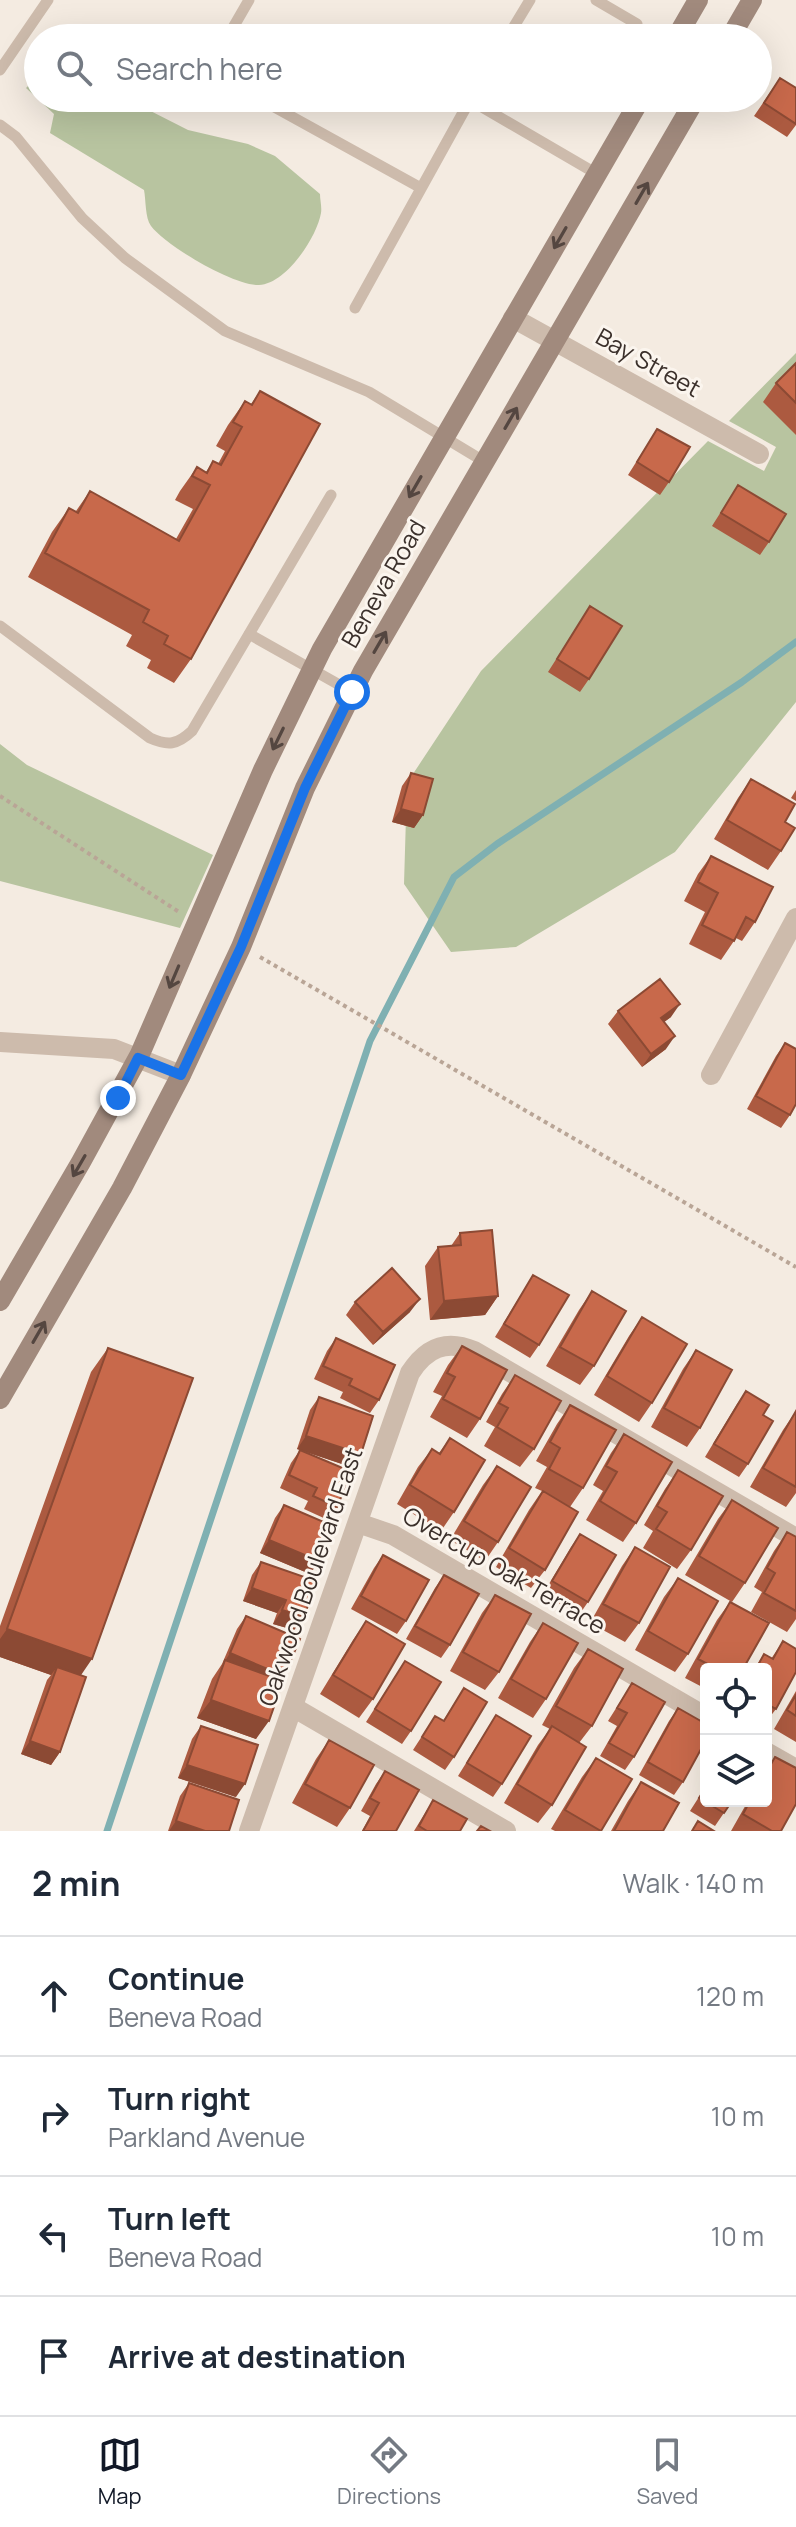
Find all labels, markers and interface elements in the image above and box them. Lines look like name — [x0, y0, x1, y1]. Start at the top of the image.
search box — [24, 24, 772, 112]
icon: search — [52, 46, 96, 90]
text: Search here — [116, 48, 283, 89]
one-way arrow — [634, 181, 650, 205]
one-way arrow — [552, 226, 568, 249]
street label: Bay Street — [590, 319, 707, 404]
one-way arrow — [503, 407, 519, 430]
one-way arrow — [407, 475, 423, 498]
street label: Beneva Road — [333, 513, 433, 653]
one-way arrow — [372, 631, 388, 654]
route start — [334, 674, 370, 710]
one-way arrow — [270, 727, 285, 751]
one-way arrow — [166, 964, 181, 989]
route end — [100, 1080, 136, 1116]
one-way arrow — [71, 1154, 87, 1177]
one-way arrow — [32, 1320, 47, 1344]
street label: Oakwood Boulevard East — [250, 1443, 369, 1710]
street label: Overcup Oak Terrace — [397, 1498, 612, 1641]
map controls — [700, 1663, 772, 1807]
button: locate — [700, 1663, 772, 1735]
button: layers — [700, 1735, 772, 1807]
text: 2 min — [32, 1860, 120, 1906]
text: Walk · 140 m — [623, 1865, 764, 1901]
text: Continue — [108, 1958, 244, 1999]
icon: ahead — [32, 1974, 76, 2018]
text: 120 m — [696, 1978, 764, 2014]
text: Beneva Road — [108, 1999, 262, 2035]
text: Turn right — [108, 2078, 251, 2119]
icon: right — [32, 2094, 76, 2138]
text: 10 m — [711, 2098, 764, 2134]
text: Parkland Avenue — [108, 2119, 305, 2155]
text: Turn left — [108, 2198, 231, 2239]
icon: left — [32, 2214, 76, 2258]
text: 10 m — [711, 2218, 764, 2254]
text: Beneva Road — [108, 2239, 262, 2275]
icon: arrive — [32, 2334, 76, 2378]
text: Arrive at destination — [108, 2336, 406, 2377]
tab: Map — [98, 2433, 142, 2511]
tab: Directions — [337, 2433, 441, 2511]
tab: Saved — [636, 2433, 698, 2511]

